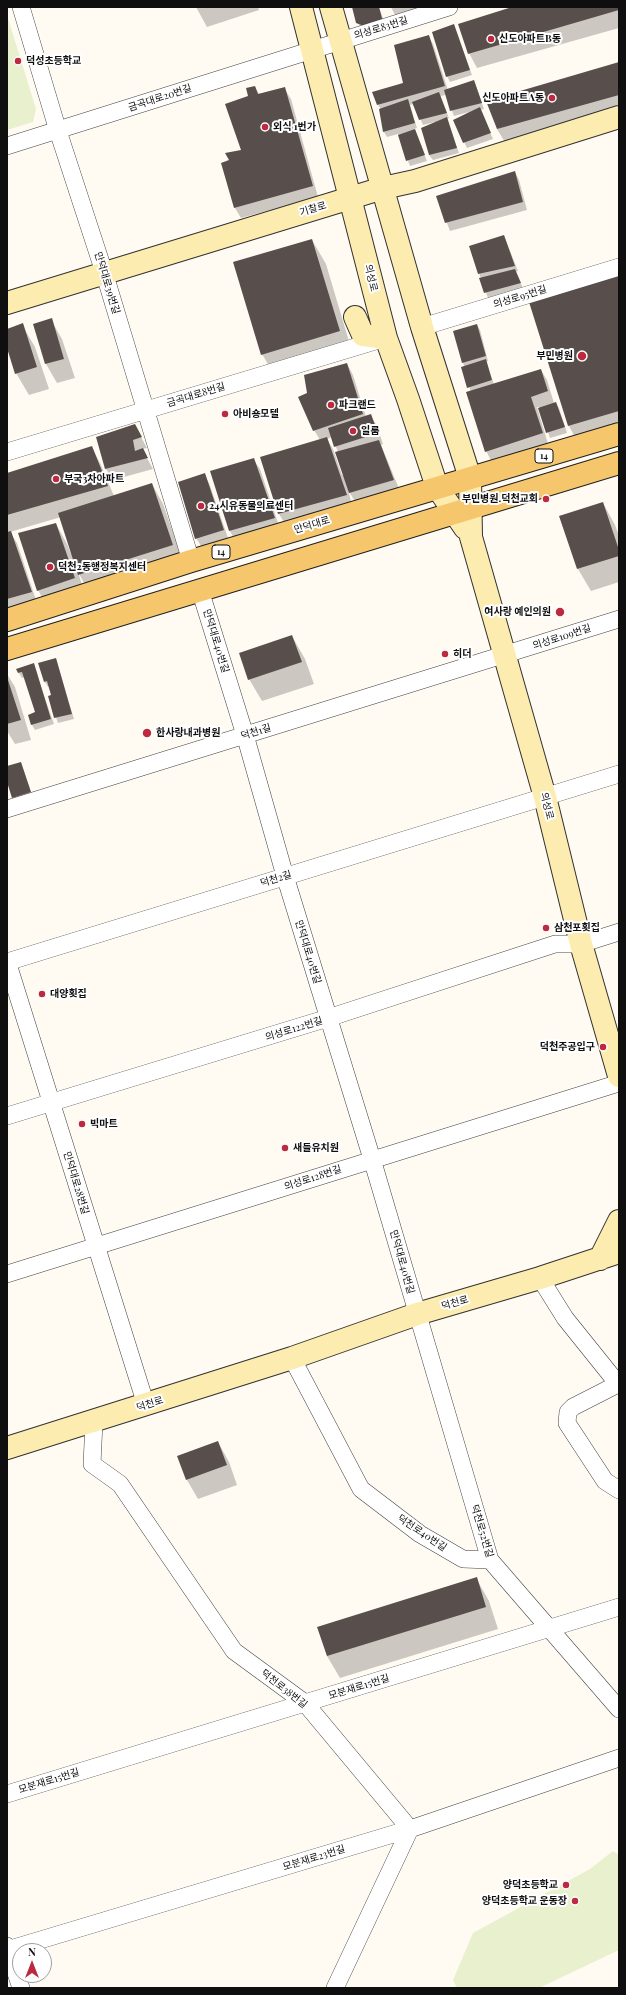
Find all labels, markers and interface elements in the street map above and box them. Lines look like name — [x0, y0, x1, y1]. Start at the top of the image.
street label: 의성로83번길 — [353, 14, 409, 42]
place label: 신도아파트B동 — [499, 33, 561, 45]
marker: 신도아파트B동 — [486, 34, 496, 44]
place label: 덕성초등학교 — [26, 55, 81, 67]
marker: 덕성초등학교 — [13, 56, 23, 66]
street label: 금곡대로20번길 — [127, 82, 193, 114]
place label: 신도아파트A동 — [482, 92, 544, 104]
marker: 신도아파트A동 — [547, 93, 557, 103]
place label: 외식 1번가 — [273, 121, 316, 133]
marker: 외식 1번가 — [260, 122, 270, 132]
street label: 기찰로 — [298, 199, 328, 219]
street label: 만덕대로39번길 — [92, 250, 122, 316]
street label: 의성로 — [362, 263, 380, 293]
street label: 의성로95번길 — [492, 283, 548, 311]
place label: 부민병원 — [536, 350, 573, 362]
marker: 부민병원 — [576, 350, 588, 362]
street label: 금곡대로8번길 — [165, 380, 227, 410]
place label: 파크랜드 — [339, 399, 376, 411]
marker: 파크랜드 — [326, 400, 336, 410]
place label: 아비숑모텔 — [233, 408, 279, 420]
marker: 아비숑모텔 — [220, 409, 230, 419]
place label: 일룸 — [361, 425, 379, 437]
marker: 일룸 — [348, 426, 358, 436]
road number: 14 — [535, 449, 553, 463]
place label: 부국3차아파트 — [64, 473, 124, 485]
marker: 부국3차아파트 — [51, 474, 61, 484]
place label: 부민병원.덕천교회 — [462, 493, 538, 505]
marker: 부민병원.덕천교회 — [541, 494, 551, 504]
place label: 24시유동물의료센터 — [209, 500, 293, 512]
marker: 24시유동물의료센터 — [196, 501, 206, 511]
street label: 만덕대로 — [293, 514, 331, 536]
road number: 14 — [212, 545, 230, 559]
place label: 덕천2동행정복지센터 — [58, 561, 146, 573]
marker: 덕천2동행정복지센터 — [45, 562, 55, 572]
place label: 여사랑 예인의원 — [484, 606, 551, 618]
marker: 여사랑 예인의원 — [554, 606, 566, 618]
street label: 만덕대로40번길 — [201, 608, 231, 674]
street label: 의성로109번길 — [531, 622, 593, 652]
place label: 히더 — [453, 648, 471, 660]
marker: 히더 — [440, 649, 450, 659]
street label: 덕천1길 — [239, 722, 273, 742]
marker: 한사랑내과병원 — [141, 727, 153, 739]
place label: 한사랑내과병원 — [156, 727, 220, 739]
street label: 의성로 — [538, 791, 556, 821]
street label: 덕천2길 — [259, 869, 293, 889]
street label: 만덕대로40번길 — [293, 919, 323, 985]
place label: 삼천포횟집 — [554, 922, 600, 934]
marker: 삼천포횟집 — [541, 923, 551, 933]
place label: 대양횟집 — [50, 988, 87, 1000]
marker: 대양횟집 — [37, 989, 47, 999]
street label: 의성로122번길 — [264, 1015, 324, 1043]
place label: 덕천주공입구 — [540, 1041, 595, 1053]
marker: 덕천주공입구 — [598, 1042, 608, 1052]
place label: 빅마트 — [90, 1118, 118, 1130]
marker: 빅마트 — [77, 1119, 87, 1129]
place label: 새들유치원 — [293, 1142, 339, 1154]
marker: 새들유치원 — [280, 1143, 290, 1153]
street label: 만덕대로28번길 — [61, 1150, 91, 1216]
street label: 의성로128번길 — [283, 1163, 343, 1193]
street label: 만덕대로40번길 — [387, 1229, 417, 1295]
street label: 덕천로 — [440, 1293, 470, 1313]
street label: 덕천로 — [135, 1394, 165, 1414]
street label: 덕천로52번길 — [468, 1503, 496, 1559]
street label: 덕천로40번길 — [395, 1512, 449, 1554]
street label: 덕천로38번길 — [258, 1667, 310, 1711]
street label: 모분재로15번길 — [327, 1672, 391, 1702]
street label: 모분재로15번길 — [17, 1766, 81, 1796]
street label: 모분재로23번길 — [281, 1843, 347, 1873]
place label: 양덕초등학교 — [503, 1879, 558, 1891]
marker: 양덕초등학교 — [561, 1880, 571, 1890]
place label: 양덕초등학교 운동장 — [482, 1895, 567, 1907]
marker: 양덕초등학교 운동장 — [570, 1896, 580, 1906]
north arrow — [12, 1943, 52, 1983]
text: N — [28, 1944, 36, 1959]

